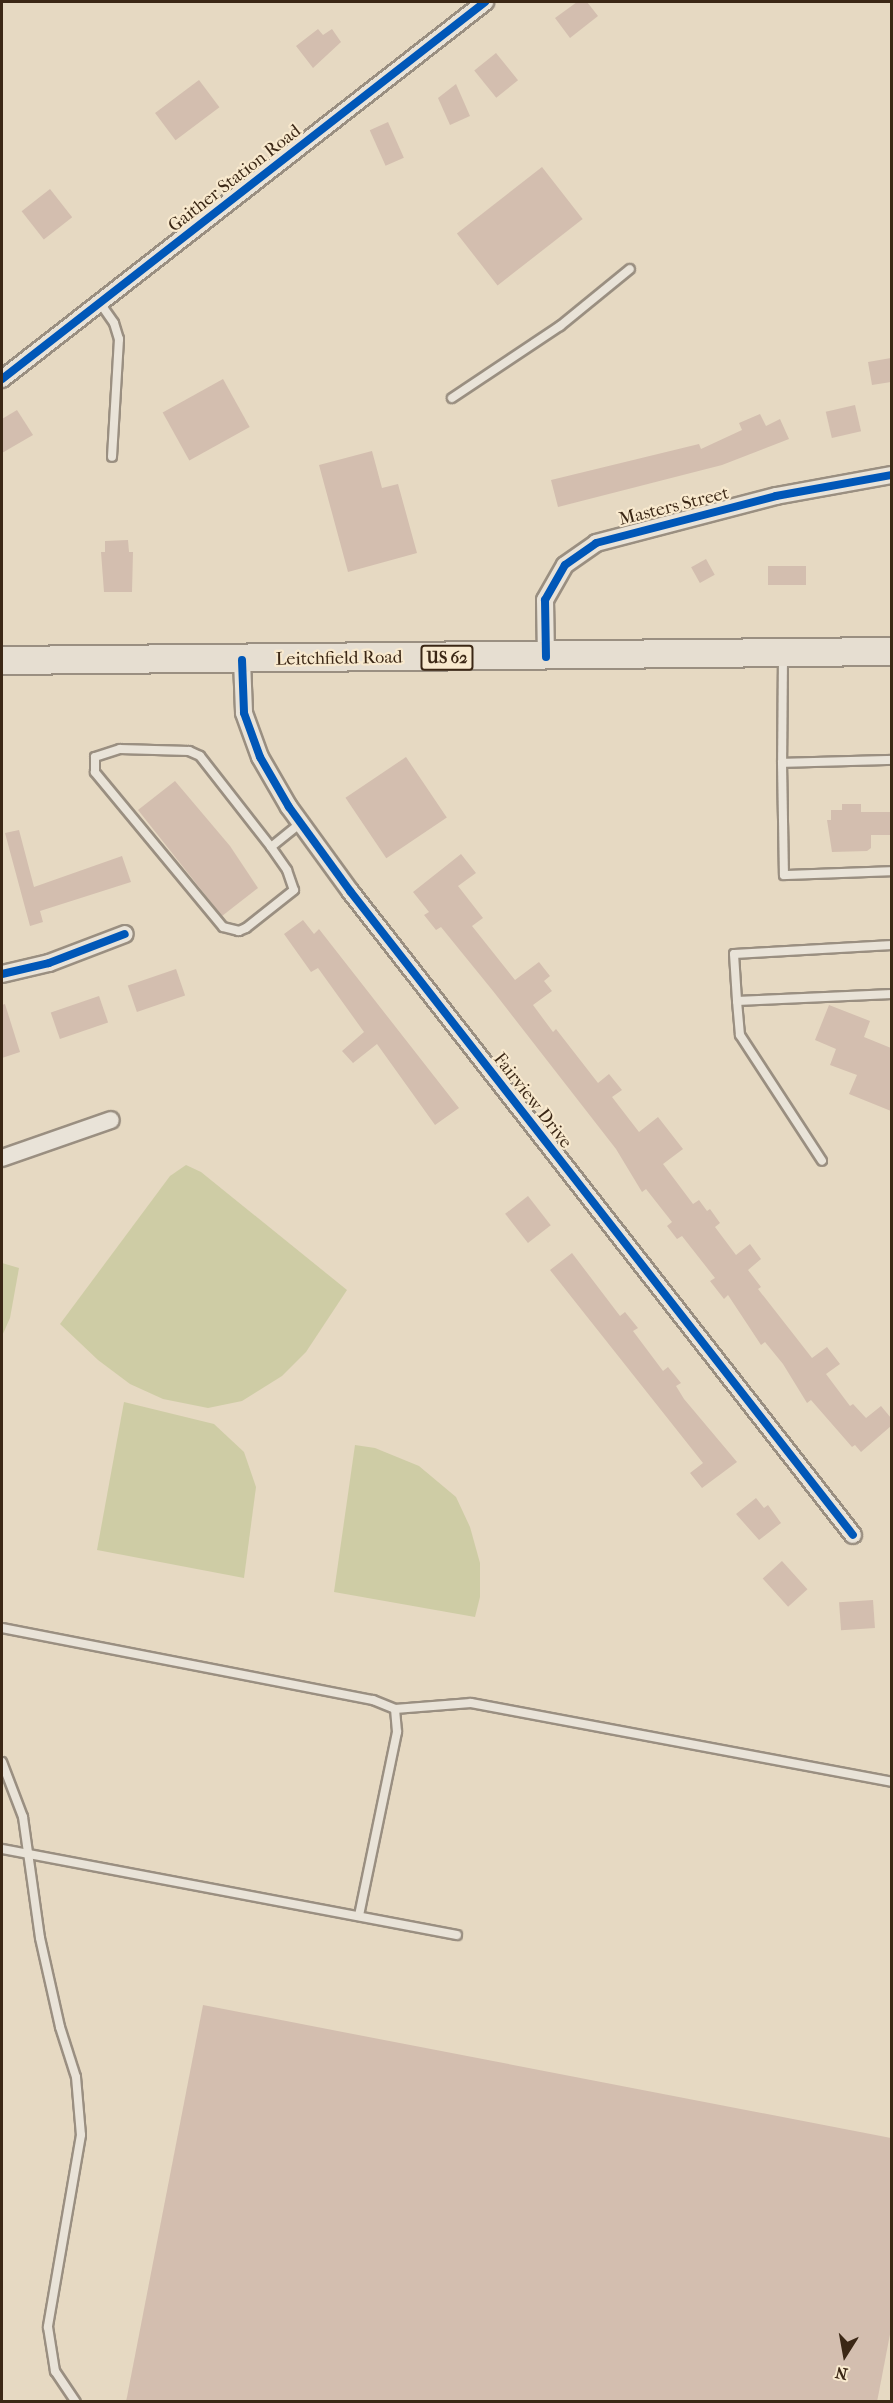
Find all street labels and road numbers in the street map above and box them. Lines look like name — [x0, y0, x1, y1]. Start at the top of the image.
street label: Gaither Station Road — [164, 121, 306, 237]
street label: Masters Street — [617, 483, 731, 531]
road number: US 62 — [420, 645, 474, 671]
street label: Leitchfield Road — [275, 647, 403, 671]
street label: Fairview Drive — [488, 1049, 576, 1153]

